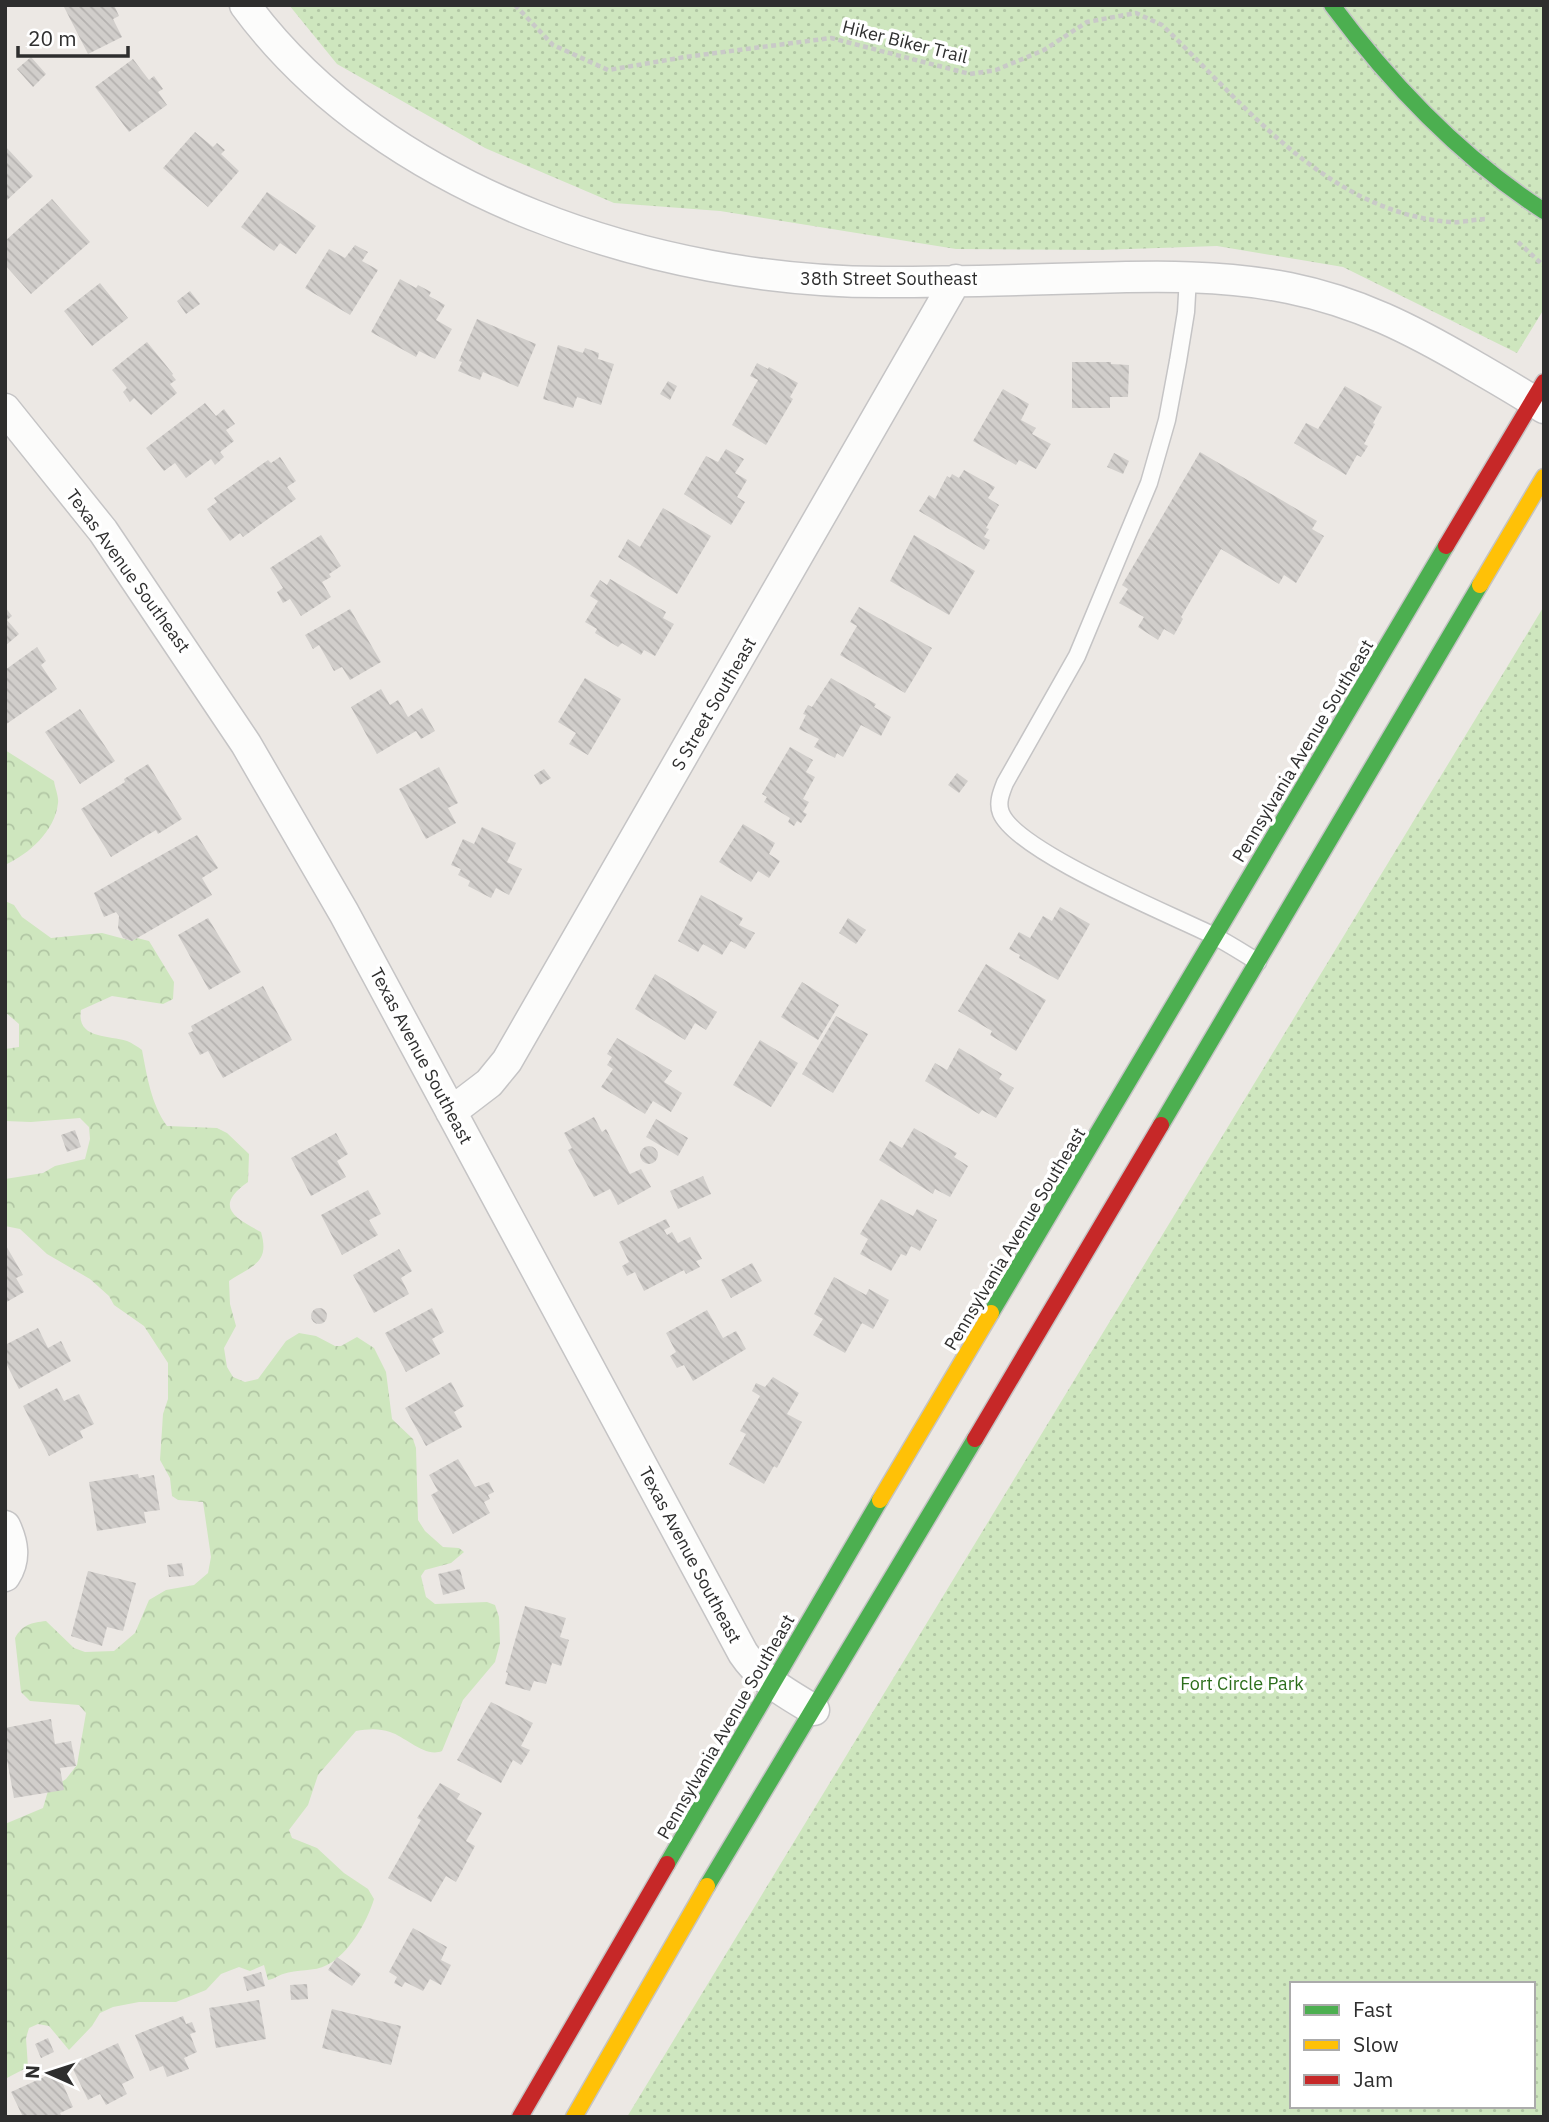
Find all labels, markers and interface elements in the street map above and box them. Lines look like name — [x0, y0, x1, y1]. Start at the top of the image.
scale bar — [18, 14, 128, 58]
street label: Hiker Biker Trail — [840, 15, 970, 68]
text: 20 m — [28, 24, 77, 52]
street label: 38th Street Southeast — [800, 267, 978, 290]
street label: Texas Avenue Southeast — [61, 484, 196, 657]
street label: S Street Southeast — [666, 633, 761, 774]
street label: Pennsylvania Avenue Southeast — [1227, 635, 1378, 866]
street label: Texas Avenue Southeast — [365, 964, 478, 1148]
street label: Pennsylvania Avenue Southeast — [939, 1123, 1090, 1354]
street label: Texas Avenue Southeast — [634, 1463, 747, 1647]
street label: Pennsylvania Avenue Southeast — [652, 1610, 800, 1843]
park label: Fort Circle Park — [1180, 1672, 1304, 1695]
legend — [1290, 1982, 1535, 2108]
text: Fast — [1353, 1995, 1393, 2023]
text: Slow — [1353, 2030, 1399, 2058]
north arrow — [14, 2038, 84, 2108]
text: N — [20, 2065, 44, 2080]
text: Jam — [1353, 2065, 1393, 2093]

